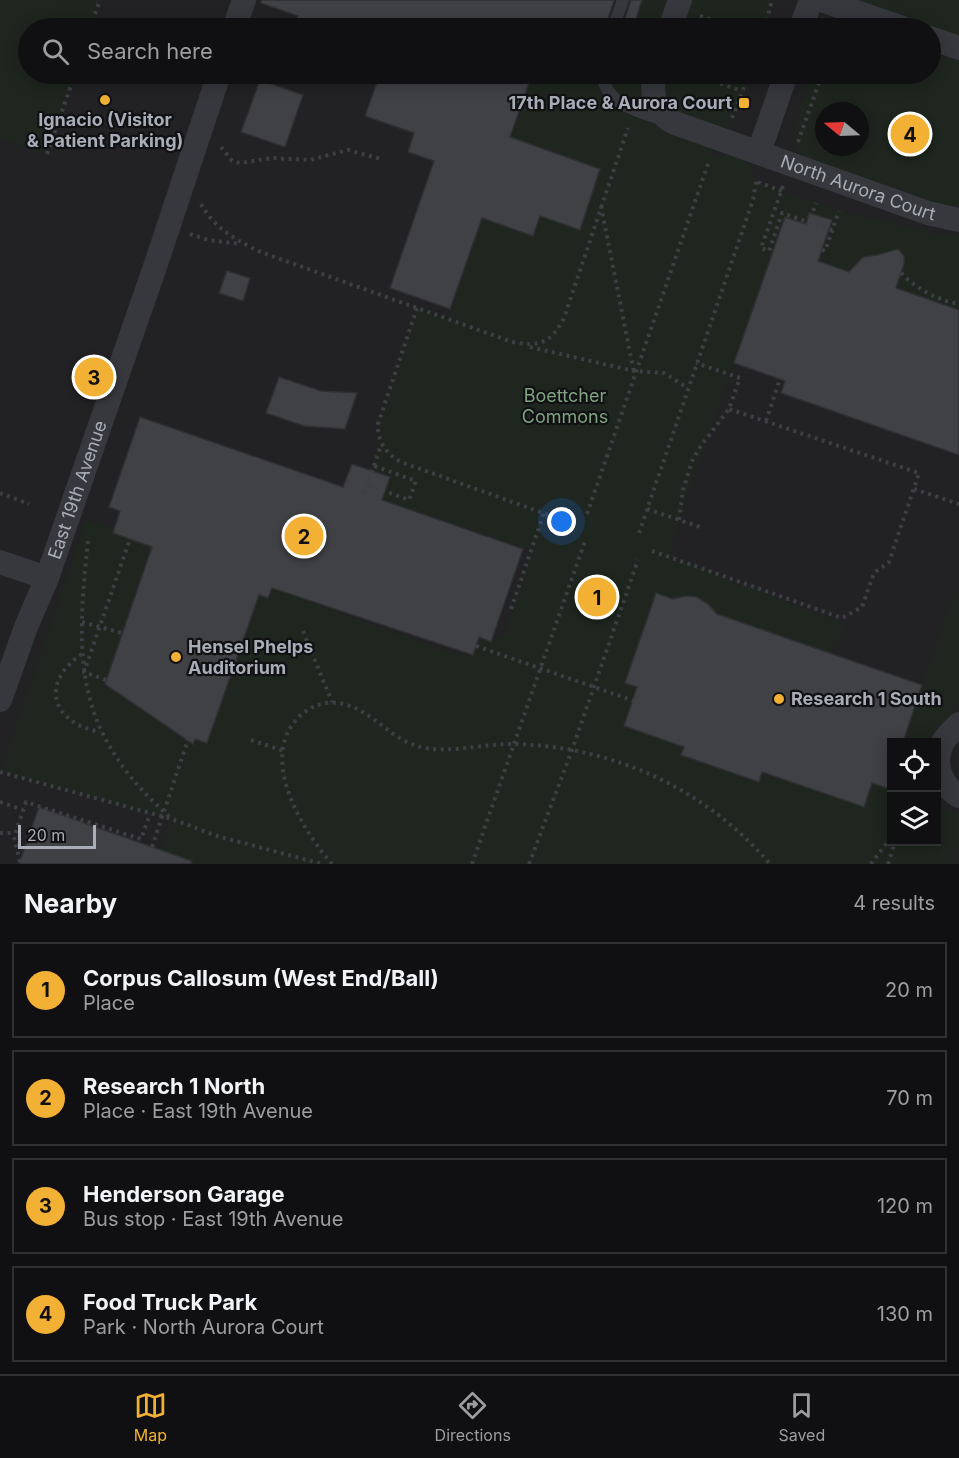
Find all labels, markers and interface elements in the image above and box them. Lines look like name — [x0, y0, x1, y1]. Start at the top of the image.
search box — [18, 18, 941, 84]
icon: search — [39, 35, 72, 68]
text: Search here — [87, 38, 213, 64]
place label: 17th Place & Aurora Court — [509, 92, 732, 113]
marker: Ignacio (Visitor & Patient Parking) — [98, 93, 112, 107]
marker: 17th Place & Aurora Court — [737, 96, 751, 110]
north arrow — [815, 102, 869, 156]
place label: Ignacio (Visitor & Patient Parking) — [27, 109, 183, 151]
pin: 4 — [890, 112, 930, 156]
street label: North Aurora Court — [778, 150, 938, 224]
pin: 3 — [74, 354, 113, 400]
park label: Boettcher Commons — [522, 385, 608, 427]
street label: East 19th Avenue — [43, 418, 111, 562]
your location — [547, 507, 576, 536]
pin: 2 — [284, 514, 324, 558]
pin: 1 — [578, 574, 616, 620]
place label: Hensel Phelps Auditorium — [188, 636, 313, 678]
marker: Hensel Phelps Auditorium — [169, 650, 183, 664]
place label: Research 1 South — [791, 688, 942, 709]
marker: Research 1 South — [772, 692, 786, 706]
map controls — [887, 738, 941, 846]
button: locate — [887, 738, 941, 792]
button: layers — [887, 792, 941, 846]
scale bar — [18, 822, 96, 850]
text: 20 m — [27, 825, 65, 845]
text: Nearby — [24, 888, 117, 919]
text: 4 results — [853, 891, 935, 915]
text: Corpus Callosum (West End/Ball) — [83, 965, 439, 991]
text: 1 — [41, 978, 50, 1002]
text: 20 m — [885, 978, 933, 1002]
text: Place — [83, 991, 135, 1015]
text: Research 1 North — [83, 1073, 265, 1099]
text: 2 — [39, 1086, 52, 1110]
text: 70 m — [886, 1086, 933, 1110]
text: Place · East 19th Avenue — [83, 1099, 313, 1123]
text: Henderson Garage — [83, 1181, 285, 1207]
text: 3 — [39, 1194, 52, 1218]
text: 120 m — [877, 1194, 933, 1218]
text: Bus stop · East 19th Avenue — [83, 1207, 343, 1231]
text: Food Truck Park — [83, 1289, 257, 1315]
text: 4 — [39, 1302, 52, 1326]
text: 130 m — [877, 1302, 933, 1326]
text: Park · North Aurora Court — [83, 1315, 324, 1339]
tab: Map — [134, 1389, 167, 1445]
tab: Directions — [435, 1389, 511, 1445]
tab: Saved — [778, 1389, 825, 1445]

